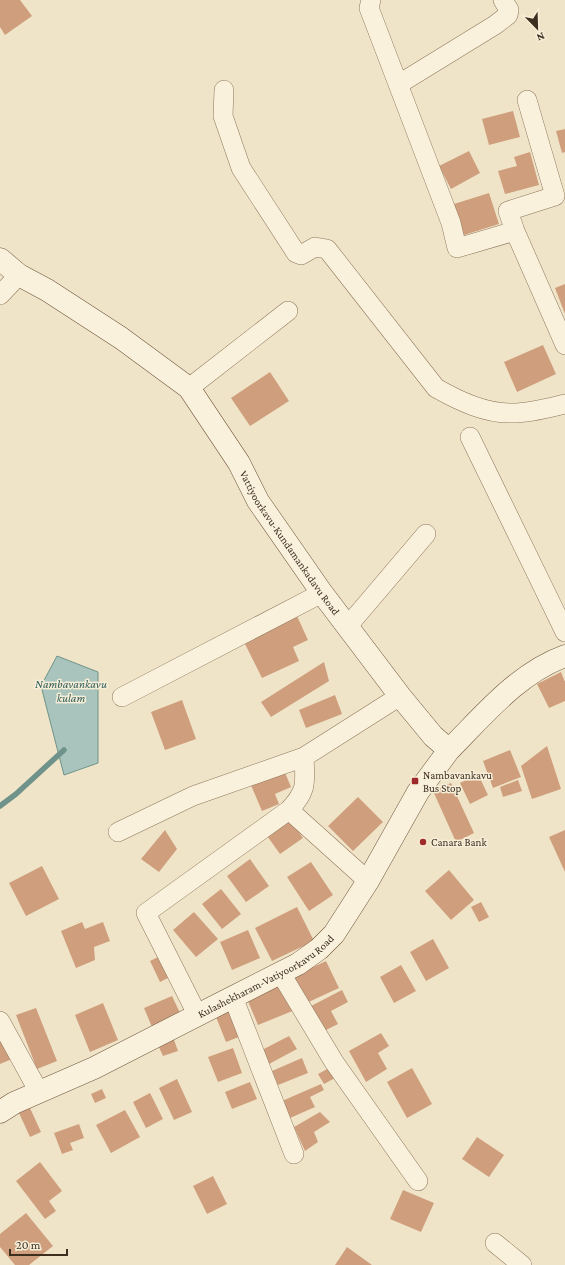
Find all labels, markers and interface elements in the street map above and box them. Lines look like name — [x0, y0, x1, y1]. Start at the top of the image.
north arrow — [517, 8, 557, 48]
text: N — [535, 30, 547, 44]
street label: Vattiyoorkavu-Kundamankadavu Road — [238, 468, 342, 617]
water label: Nambavankavu kulam — [35, 677, 107, 705]
place label: Nambavankavu Bus Stop — [423, 769, 492, 795]
marker: Nambavankavu Bus Stop — [410, 776, 420, 786]
place label: Canara Bank — [431, 836, 487, 848]
marker: Canara Bank — [418, 837, 428, 847]
street label: Kulashekharam-Vatiyoorkavu Road — [196, 932, 336, 1020]
scale bar — [10, 1231, 67, 1257]
text: 20 m — [16, 1238, 41, 1252]

